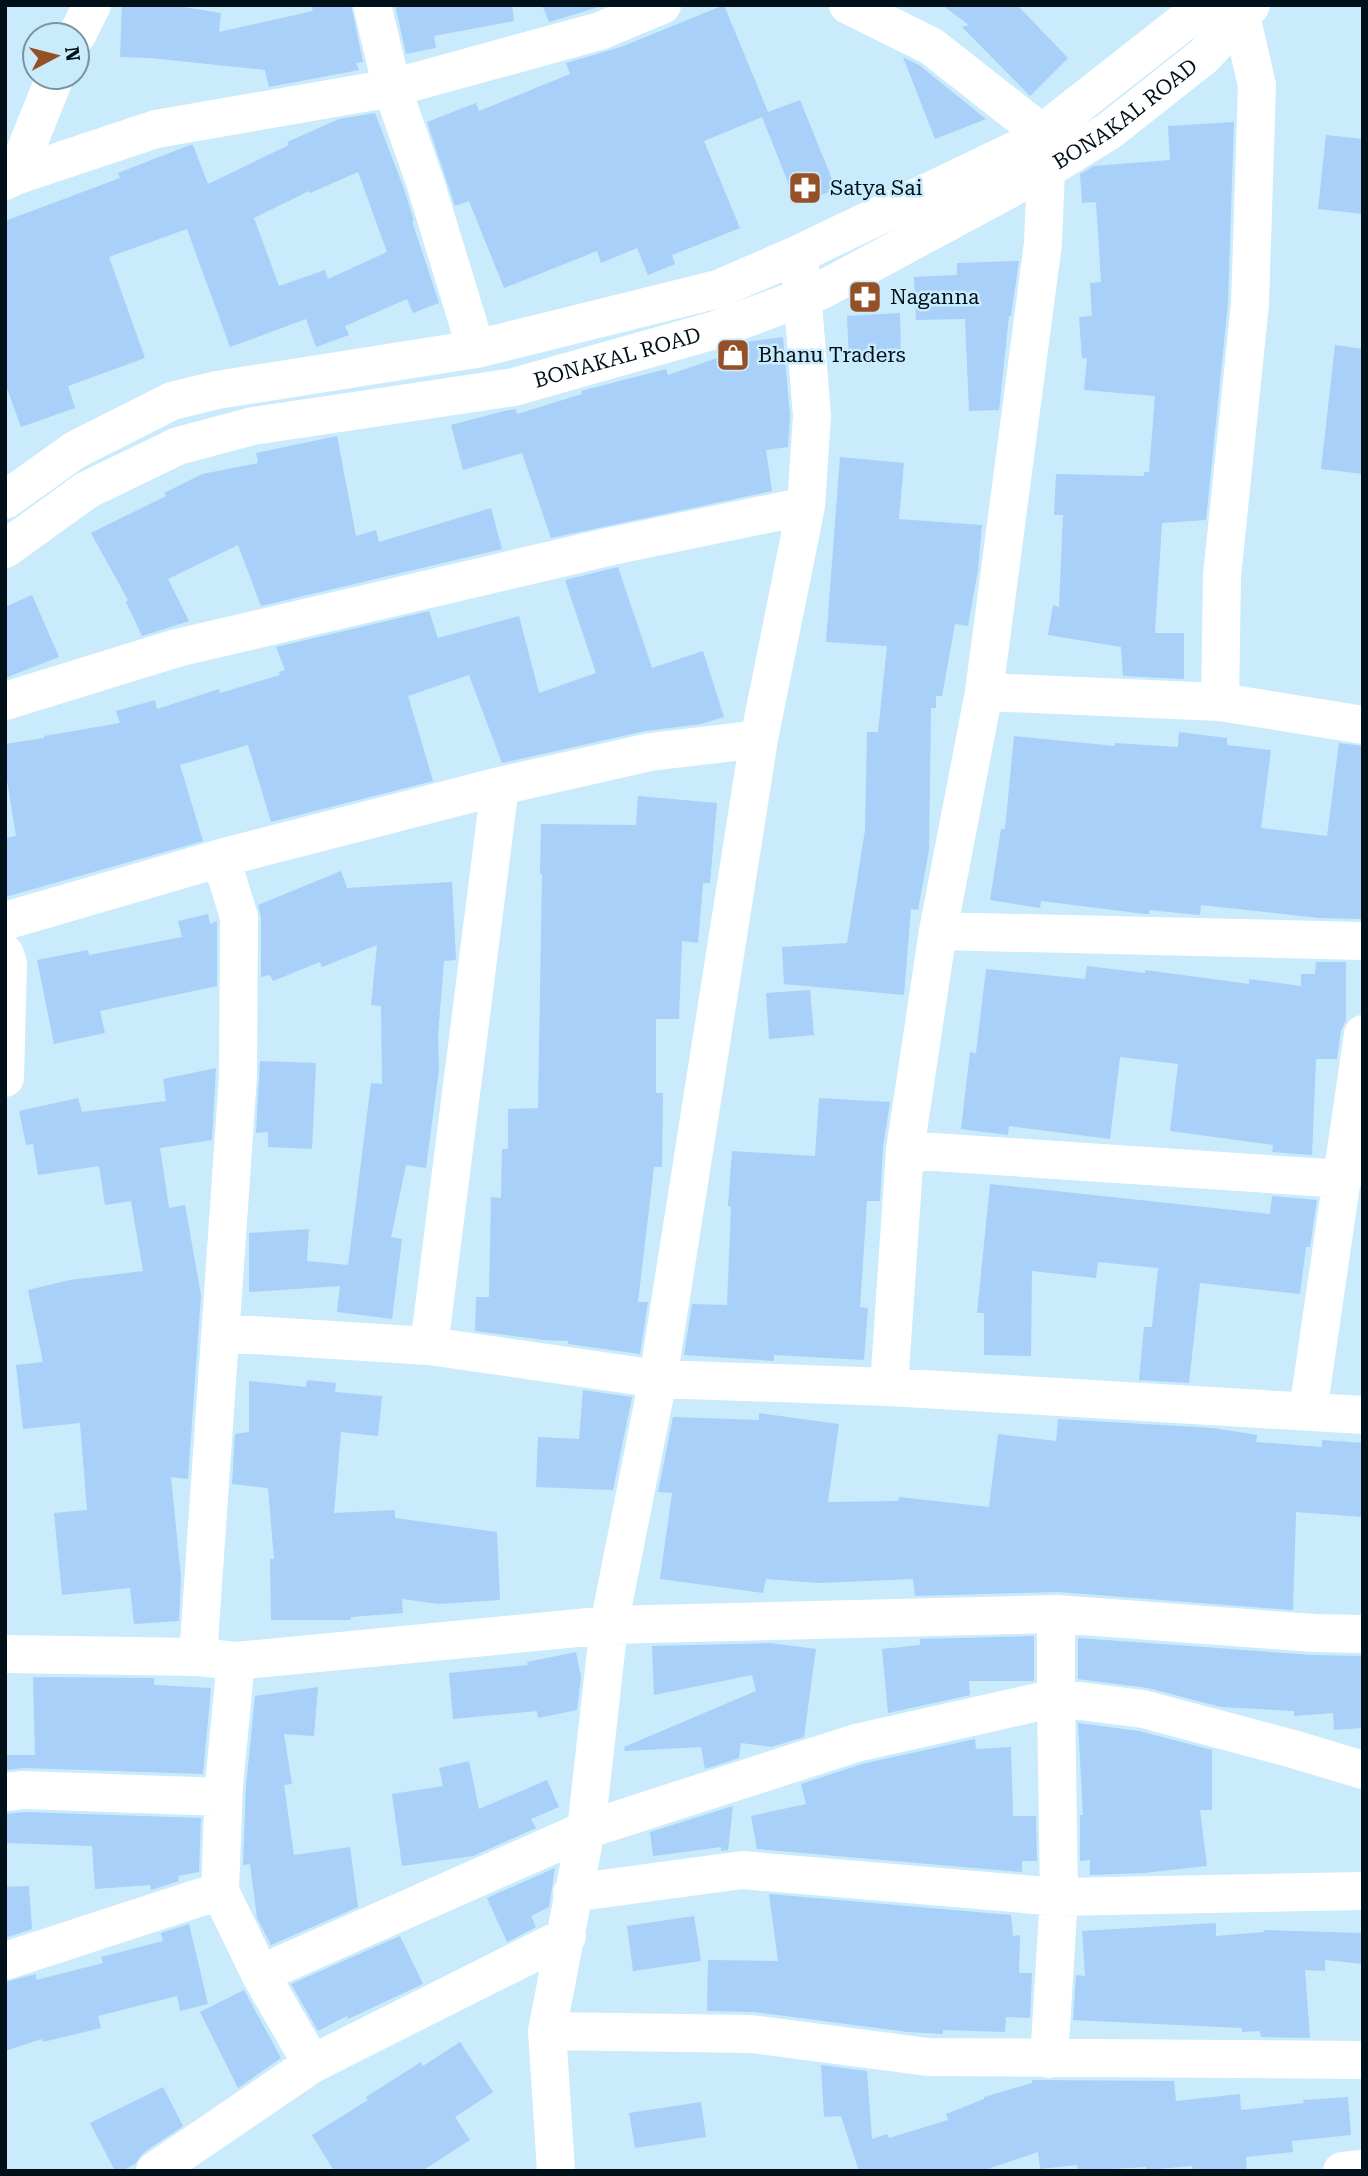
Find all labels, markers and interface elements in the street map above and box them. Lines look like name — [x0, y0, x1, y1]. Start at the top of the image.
north arrow — [21, 21, 91, 91]
text: N — [60, 45, 85, 63]
street label: BONAKAL ROAD — [1049, 54, 1202, 174]
pharmacy icon: Satya Sai — [786, 169, 824, 207]
place label: Satya Sai — [830, 176, 923, 200]
pharmacy icon: Naganna — [846, 278, 884, 316]
place label: Naganna — [890, 285, 980, 309]
street label: BONAKAL ROAD — [531, 323, 704, 393]
shop icon: Bhanu Traders — [714, 336, 752, 374]
place label: Bhanu Traders — [758, 343, 906, 367]

